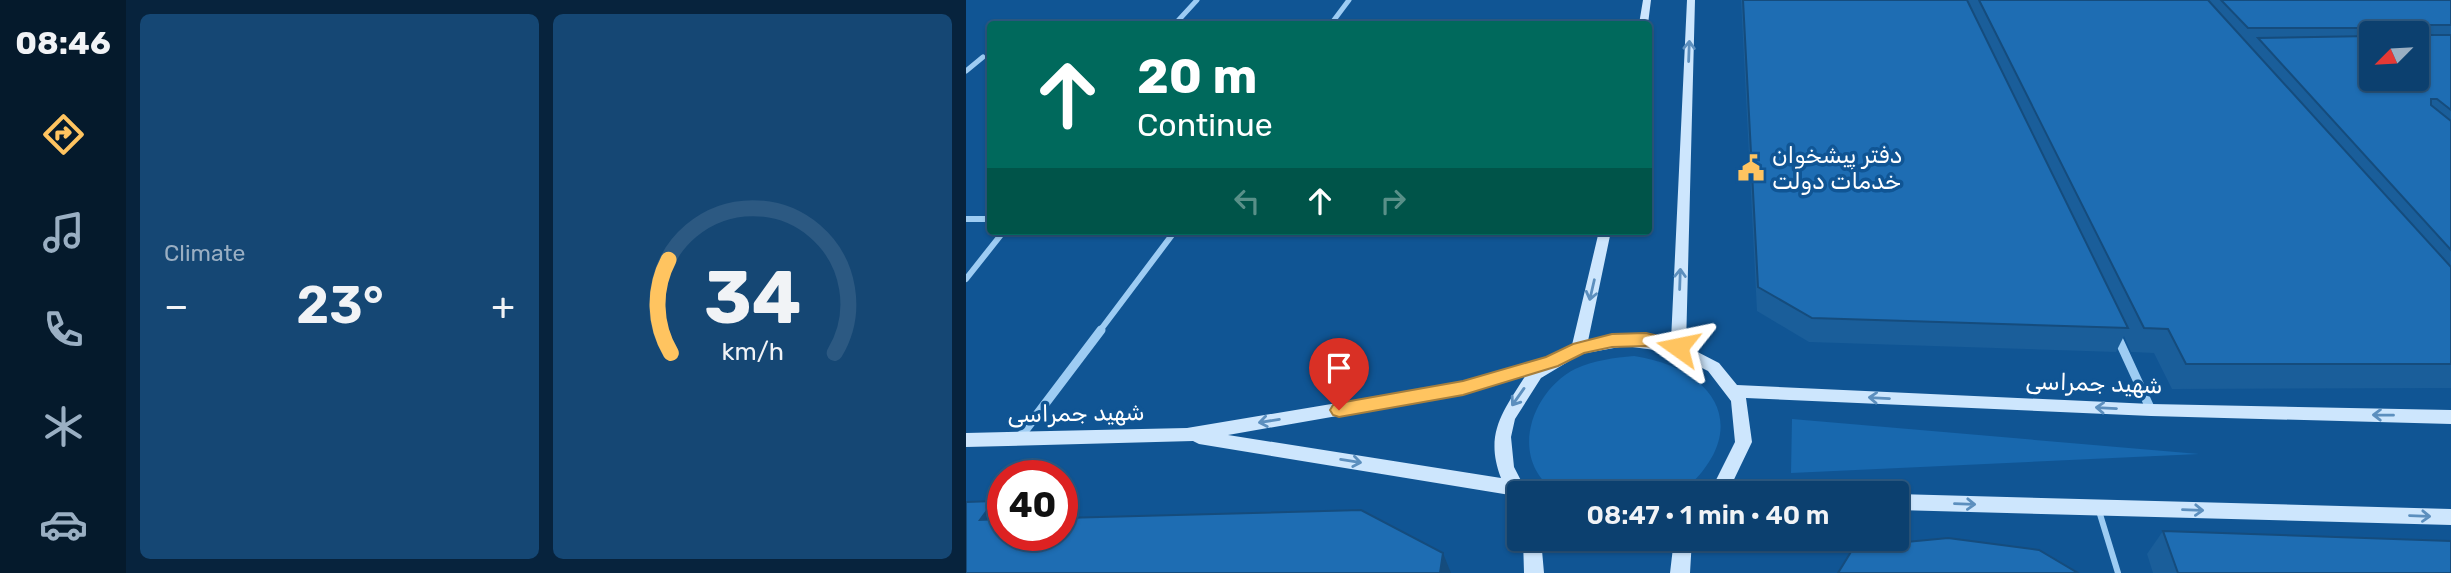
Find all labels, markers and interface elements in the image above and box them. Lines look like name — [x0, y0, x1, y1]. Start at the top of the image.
north arrow — [2359, 21, 2429, 91]
map controls — [2359, 21, 2429, 91]
text: 08:46 — [15, 24, 111, 62]
one-way arrow — [1682, 40, 1695, 63]
text: 20 m — [1137, 47, 1258, 105]
icon: ahead — [1022, 49, 1113, 140]
text: Continue — [1137, 106, 1273, 144]
icon: directions — [39, 110, 88, 159]
place label: دفتر پیشخوان خدمات دولت — [1772, 141, 1902, 195]
public building icon: دفتر پیشخوان خدمات دولت — [1736, 153, 1766, 183]
icon: left — [1228, 182, 1266, 220]
icon: ahead — [1301, 182, 1339, 220]
icon: right — [1374, 182, 1412, 220]
icon: music — [39, 208, 88, 257]
text: Climate — [164, 239, 245, 267]
text: 34 — [704, 255, 801, 341]
one-way arrow — [1674, 267, 1687, 290]
text: 23° — [296, 274, 384, 336]
one-way arrow — [1585, 278, 1598, 301]
text: − — [164, 283, 189, 329]
text: + — [491, 283, 515, 329]
icon: phone — [39, 305, 88, 354]
position arrow — [1641, 310, 1715, 384]
text: km/h — [721, 336, 784, 365]
pin — [1309, 338, 1369, 410]
icon: arrive — [1320, 349, 1358, 387]
street label: شهید جمراسی — [2025, 367, 2163, 399]
one-way arrow — [1511, 387, 1525, 406]
one-way arrow — [1868, 391, 1891, 404]
street label: شهید جمراسی — [1007, 398, 1145, 428]
one-way arrow — [2095, 401, 2118, 414]
icon: climate — [39, 402, 88, 451]
one-way arrow — [2372, 408, 2395, 422]
one-way arrow — [1259, 415, 1281, 428]
one-way arrow — [1339, 455, 1362, 468]
speed limit sign: 40 — [987, 460, 1078, 551]
one-way arrow — [1953, 497, 1976, 510]
icon: car — [39, 500, 88, 549]
text: 08:47 · 1 min · 40 m — [1587, 500, 1829, 531]
one-way arrow — [2181, 504, 2204, 517]
one-way arrow — [2408, 510, 2431, 523]

